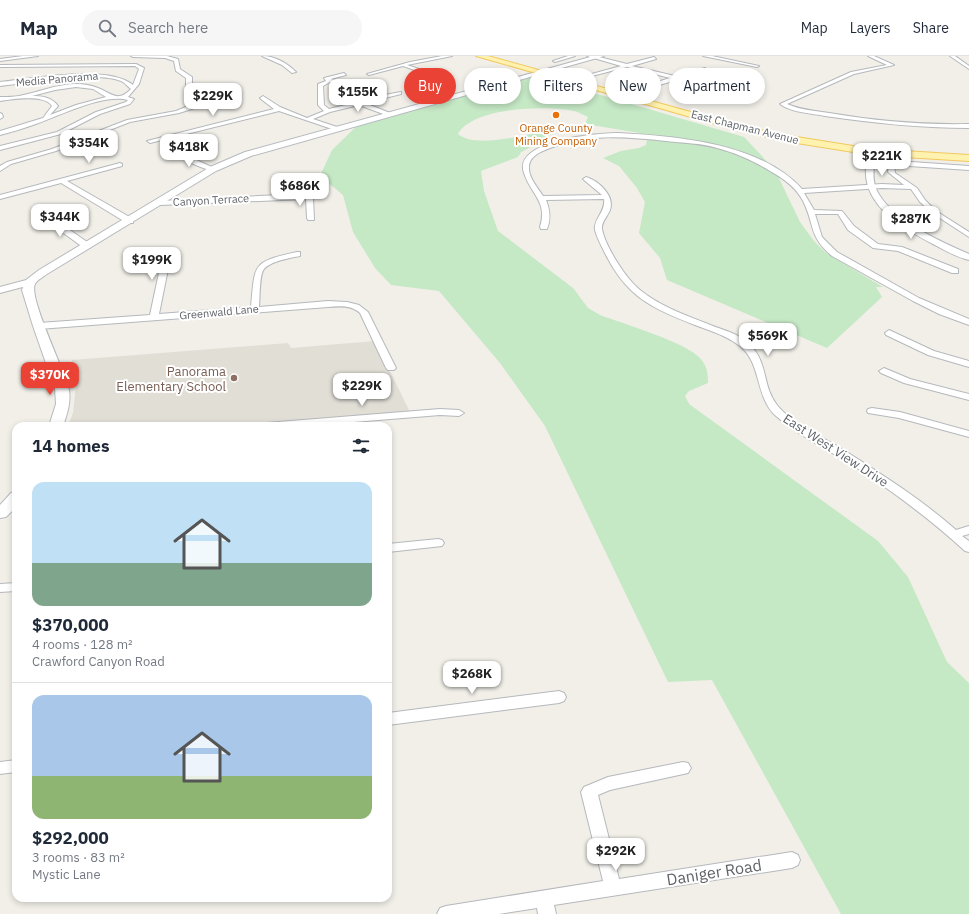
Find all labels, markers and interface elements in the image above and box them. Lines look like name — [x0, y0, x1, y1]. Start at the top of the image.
search box — [82, 10, 362, 46]
text: Map — [20, 16, 58, 40]
icon: search — [96, 17, 118, 39]
text: Search here — [128, 18, 208, 37]
text: Map — [801, 19, 828, 37]
text: Layers — [850, 19, 891, 37]
text: Share — [913, 19, 949, 37]
street label: Media Panorama — [15, 68, 99, 90]
chip: Buy — [404, 68, 456, 104]
chip: Rent — [464, 68, 521, 104]
chip: Filters — [529, 68, 597, 104]
chip: New — [605, 68, 661, 104]
chip: Apartment — [669, 68, 765, 104]
pin: $155K — [330, 79, 386, 113]
pin: $229K — [185, 83, 241, 117]
text: $155K — [338, 83, 378, 100]
text: $229K — [193, 87, 233, 104]
street label: East Chapman Avenue — [690, 107, 800, 147]
marker: Orange County Mining Company — [551, 110, 561, 120]
place label: Orange County Mining Company — [515, 121, 597, 148]
pin: $354K — [61, 130, 117, 164]
text: $354K — [69, 134, 109, 151]
pin: $418K — [161, 134, 217, 168]
text: $418K — [169, 138, 209, 155]
pin: $221K — [854, 143, 910, 177]
text: $221K — [862, 147, 902, 164]
pin: $686K — [272, 173, 328, 207]
text: $686K — [280, 177, 320, 194]
street label: Canyon Terrace — [173, 191, 249, 209]
pin: $344K — [32, 204, 88, 238]
pin: $287K — [883, 206, 939, 240]
text: $344K — [40, 208, 80, 225]
text: $287K — [891, 210, 931, 227]
pin: $199K — [124, 247, 180, 281]
text: $199K — [132, 251, 172, 268]
street label: Greenwald Lane — [179, 302, 259, 322]
pin: $569K — [740, 323, 796, 357]
text: $569K — [748, 327, 788, 344]
pin: $370K — [22, 362, 78, 396]
place label: Panorama Elementary School — [116, 363, 226, 395]
text: $370K — [30, 366, 70, 383]
marker: Panorama Elementary School — [229, 373, 239, 383]
pin: $229K — [334, 373, 390, 407]
text: $229K — [342, 377, 382, 394]
street label: East West View Drive — [780, 410, 892, 491]
text: 14 homes — [32, 435, 109, 457]
icon: filters — [350, 435, 372, 457]
icon: home — [166, 508, 238, 580]
text: $370,000 — [32, 614, 109, 636]
text: 4 rooms · 128 m² — [32, 636, 133, 653]
text: Crawford Canyon Road — [32, 653, 165, 670]
pin: $268K — [444, 661, 500, 695]
text: $268K — [452, 665, 492, 682]
icon: home — [166, 721, 238, 793]
text: $292,000 — [32, 827, 109, 849]
pin: $292K — [588, 838, 644, 872]
text: $292K — [596, 842, 636, 859]
text: 3 rooms · 83 m² — [32, 849, 125, 866]
street label: Daniger Road — [665, 855, 763, 889]
text: Mystic Lane — [32, 866, 101, 883]

